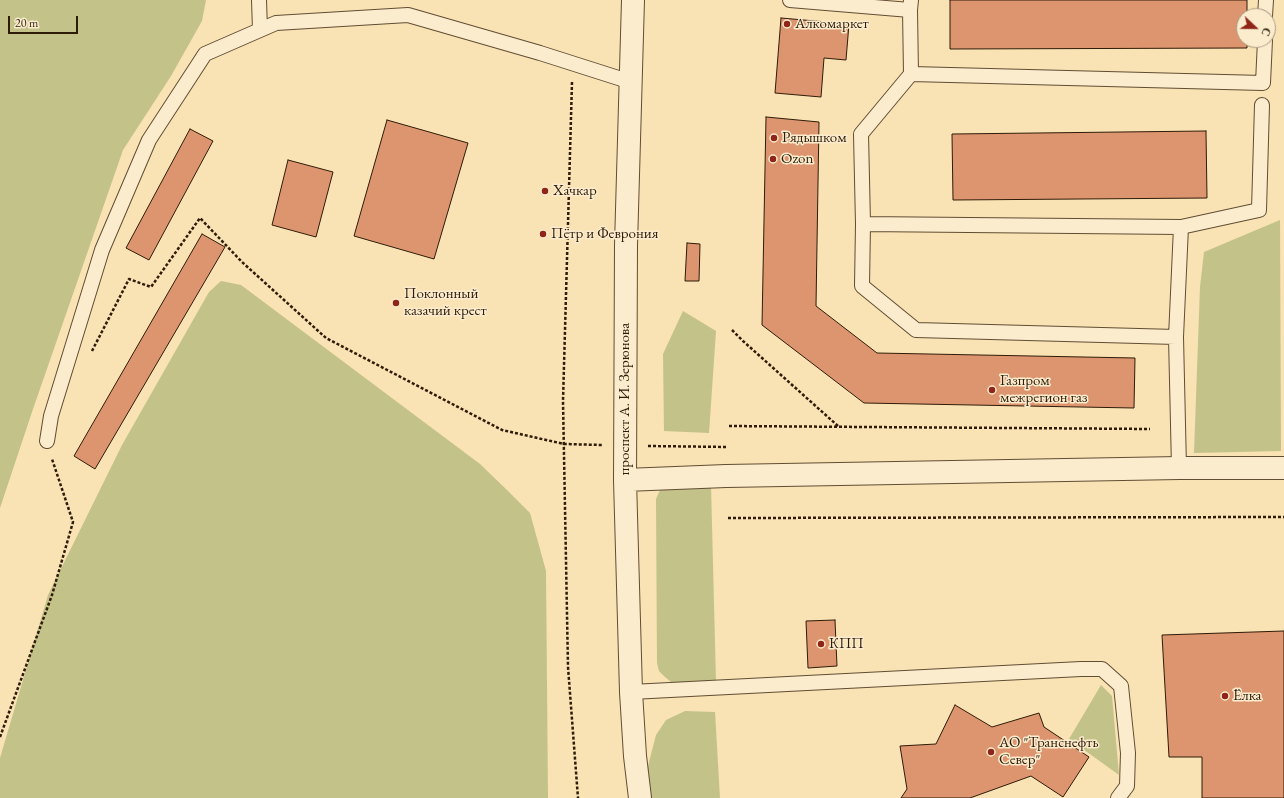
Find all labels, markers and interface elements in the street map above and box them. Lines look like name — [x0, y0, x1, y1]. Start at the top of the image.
scale bar — [10, 8, 80, 34]
north arrow — [1236, 8, 1276, 48]
text: 20 m — [15, 15, 38, 31]
place label: Алкомаркет — [795, 15, 869, 33]
marker: Алкомаркет — [782, 19, 792, 29]
text: С — [1258, 26, 1274, 38]
place label: Рядышком — [782, 129, 846, 147]
marker: Рядышком — [769, 133, 779, 143]
place label: Ozon — [781, 150, 813, 168]
marker: Ozon — [768, 154, 778, 164]
place label: Хачкар — [553, 182, 597, 200]
marker: Хачкар — [540, 186, 550, 196]
place label: Пётр и Феврония — [551, 225, 658, 243]
marker: Пётр и Феврония — [538, 229, 548, 239]
place label: Поклонный казачий крест — [404, 285, 487, 320]
marker: Поклонный казачий крест — [391, 298, 401, 308]
street label: проспект А. И. Зерюнова — [616, 323, 634, 475]
place label: Газпром межрегион газ — [1000, 372, 1087, 407]
marker: Газпром межрегион газ — [987, 385, 997, 395]
place label: КПП — [829, 635, 864, 653]
marker: КПП — [816, 639, 826, 649]
place label: Ёлка — [1233, 687, 1262, 705]
marker: Ёлка — [1220, 691, 1230, 701]
place label: АО "Транснефть Север" — [999, 734, 1099, 769]
marker: АО "Транснефть Север" — [986, 747, 996, 757]

